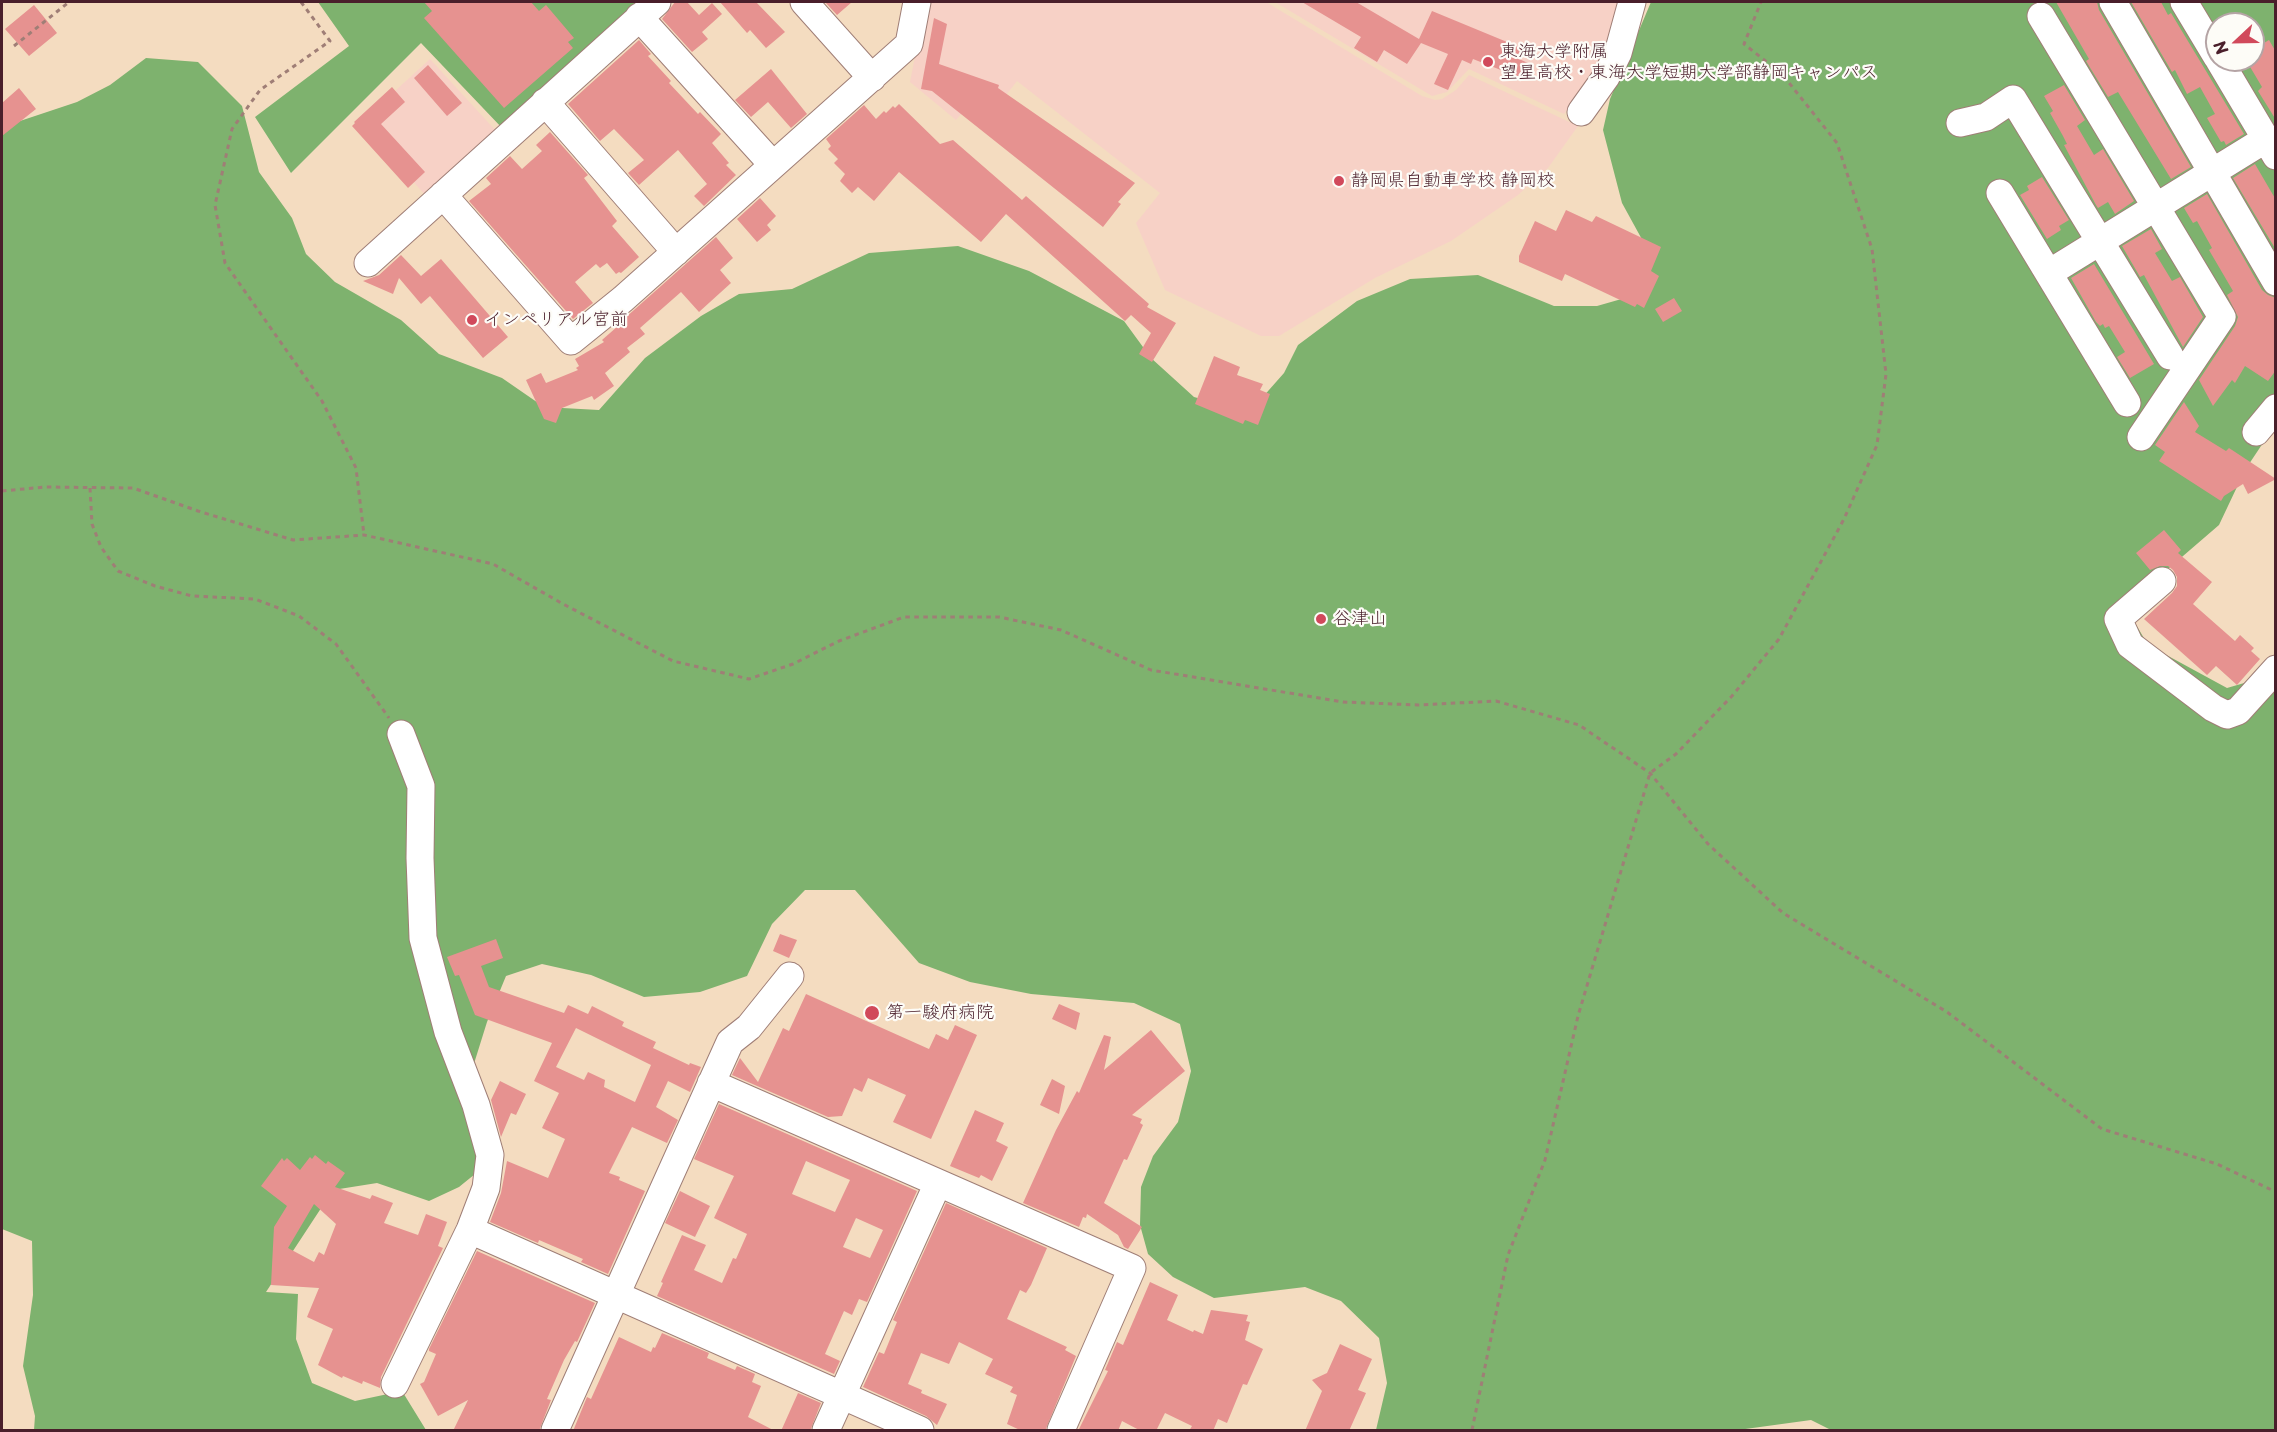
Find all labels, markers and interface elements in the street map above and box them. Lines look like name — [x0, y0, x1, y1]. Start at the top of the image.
north arrow — [2205, 12, 2265, 72]
text: N — [2207, 38, 2234, 58]
place label: 東海大学附属 望星高校・東海大学短期大学部静岡キャンパス — [1500, 41, 1878, 84]
marker: 東海大学附属 望星高校・東海大学短期大学部静岡キャンパス — [1481, 55, 1495, 69]
place label: 静岡県自動車学校 静岡校 — [1351, 170, 1555, 192]
marker: 静岡県自動車学校 静岡校 — [1332, 174, 1346, 188]
place label: インペリアル宮前 — [484, 309, 628, 331]
marker: インペリアル宮前 — [465, 313, 479, 327]
place label: 谷津山 — [1333, 608, 1387, 630]
marker: 谷津山 — [1314, 612, 1328, 626]
place label: 第一駿府病院 — [886, 1002, 994, 1024]
marker: 第一駿府病院 — [863, 1004, 881, 1022]

